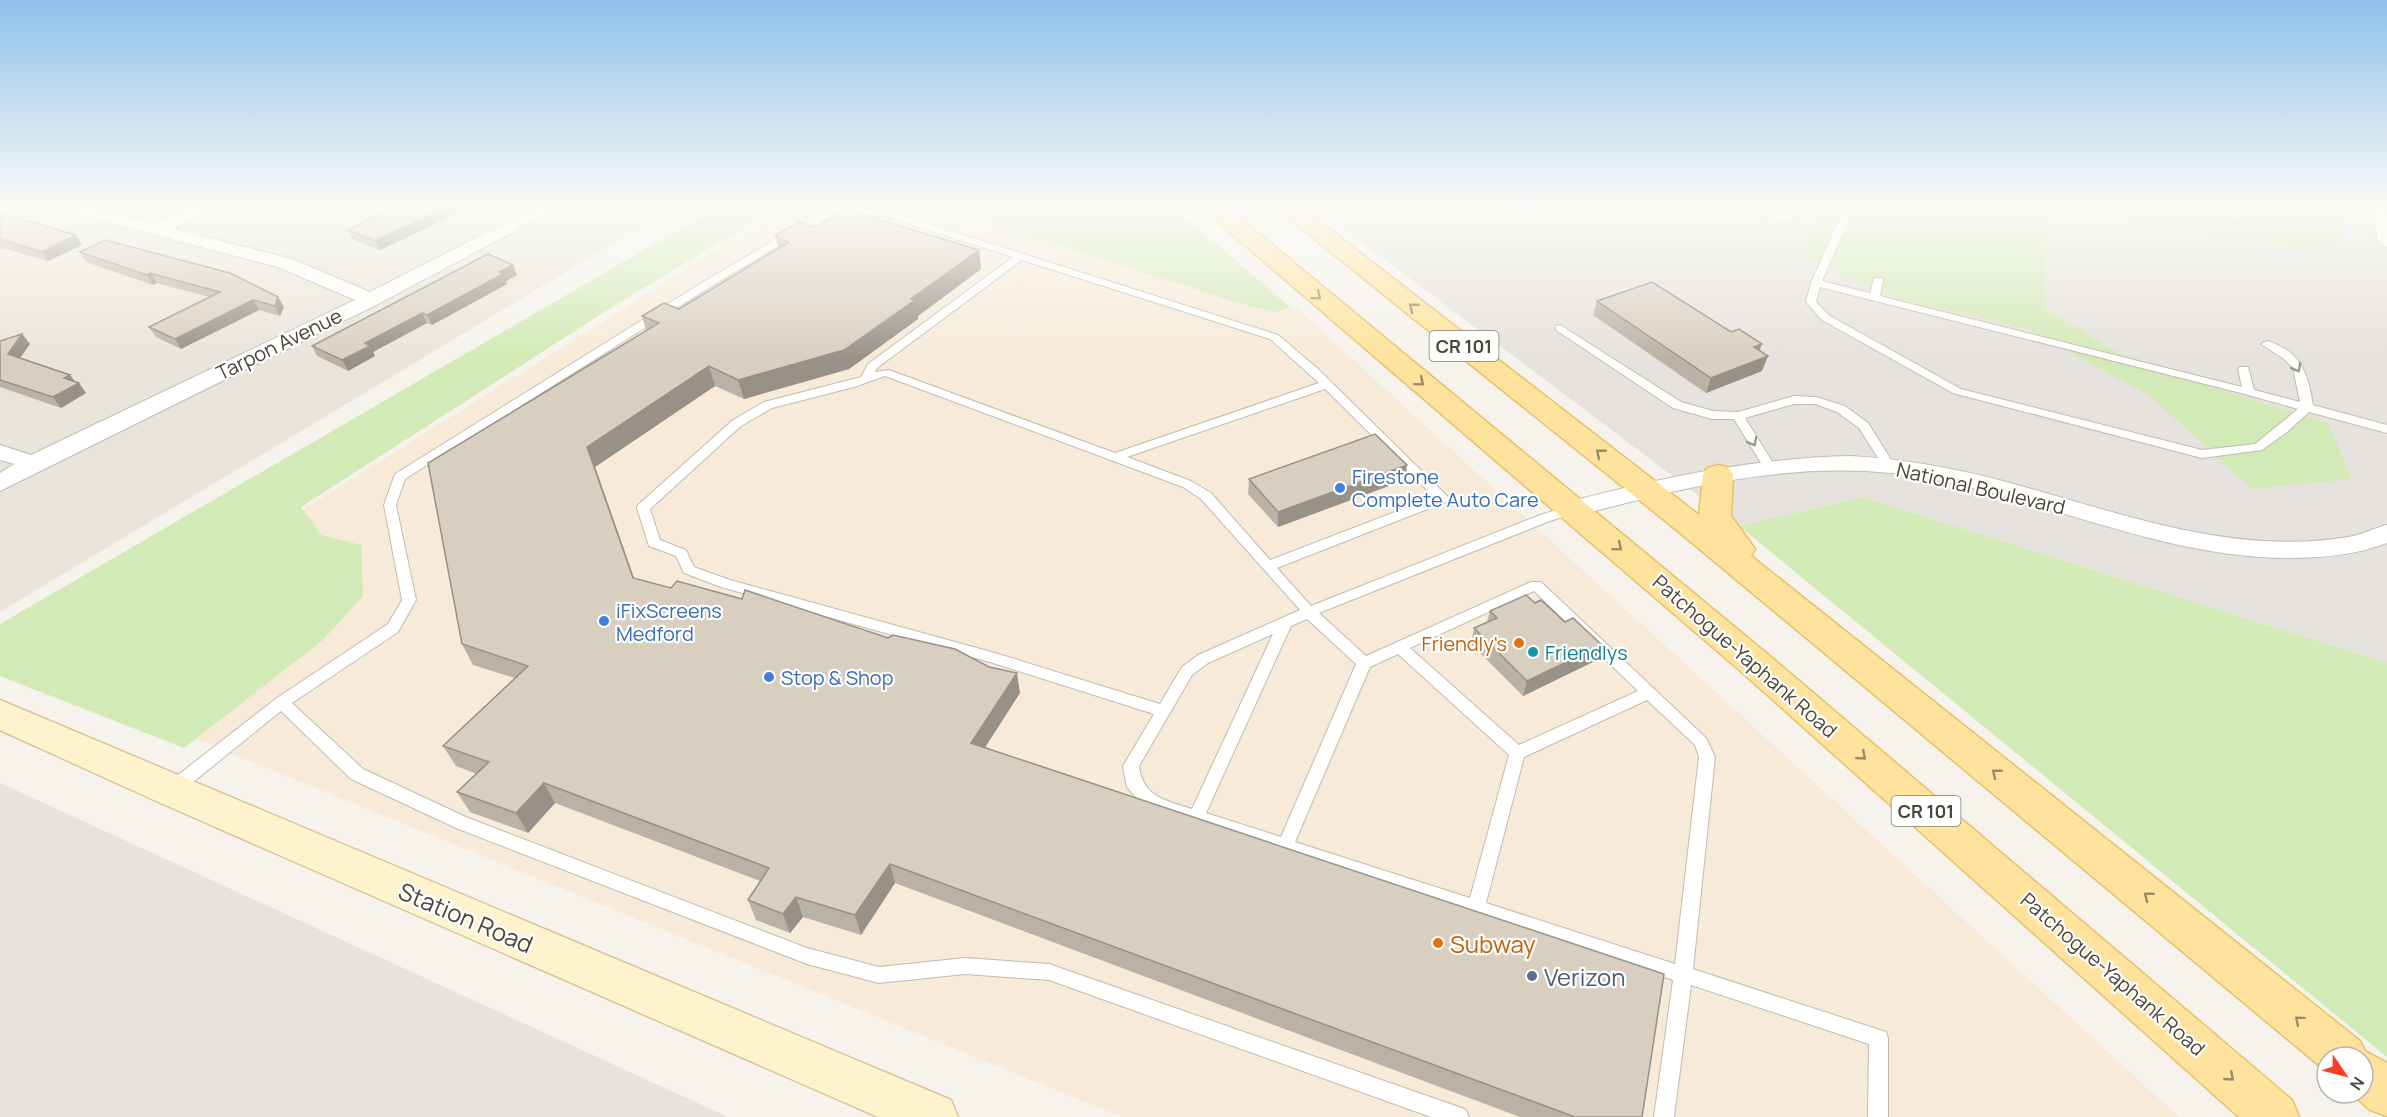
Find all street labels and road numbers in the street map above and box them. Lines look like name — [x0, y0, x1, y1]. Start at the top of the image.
street label: Tarpon Avenue — [212, 302, 346, 386]
road number: CR 101 — [1430, 331, 1498, 361]
street label: National Boulevard — [1894, 455, 2068, 521]
street label: Patchogue-Yaphank Road — [1647, 568, 1843, 744]
road number: CR 101 — [1892, 796, 1960, 826]
street label: Station Road — [394, 874, 538, 960]
street label: Patchogue-Yaphank Road — [2015, 886, 2211, 1062]

